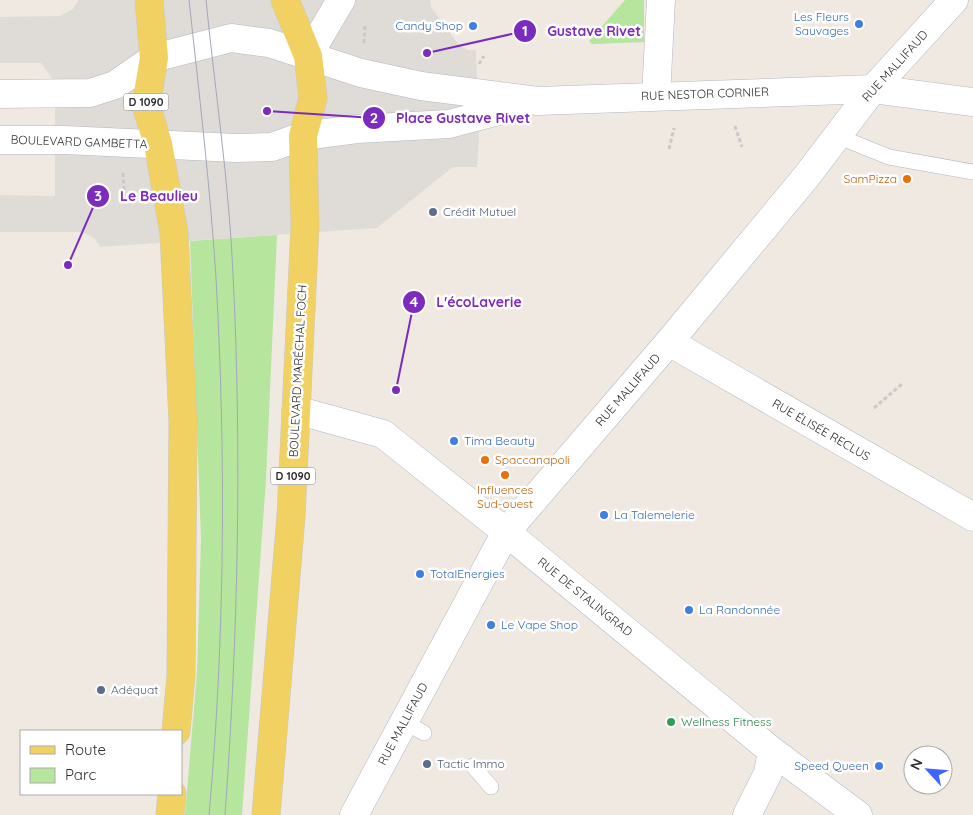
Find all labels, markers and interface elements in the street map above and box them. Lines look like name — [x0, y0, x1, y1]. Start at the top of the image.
place label: Les Fleurs Sauvages — [794, 9, 849, 38]
callout: Gustave Rivet — [513, 16, 651, 45]
place label: Candy Shop — [396, 18, 463, 33]
marker: Les Fleurs Sauvages — [853, 18, 865, 30]
marker: Candy Shop — [467, 20, 479, 32]
text: 1 — [522, 21, 528, 40]
text: Gustave Rivet — [547, 22, 641, 40]
street label: RUE MALLIFAUD — [858, 26, 931, 105]
street label: RUE NESTOR CORNIER — [641, 84, 769, 103]
road number: D 1090 — [124, 94, 168, 110]
callout: Place Gustave Rivet — [361, 104, 541, 133]
text: 2 — [370, 108, 378, 127]
text: Place Gustave Rivet — [396, 109, 530, 127]
street label: BOULEVARD GAMBETTA — [10, 132, 148, 151]
place label: SamPizza — [844, 171, 897, 186]
marker: SamPizza — [901, 173, 913, 185]
callout: Le Beaulieu — [85, 182, 208, 211]
text: 3 — [94, 186, 102, 205]
text: Le Beaulieu — [120, 187, 198, 205]
place label: Crédit Mutuel — [443, 204, 516, 219]
marker: Crédit Mutuel — [427, 206, 439, 218]
street label: BOULEVARD MARÉCHAL FOCH — [285, 284, 310, 458]
callout: L'écoLaverie — [401, 287, 532, 316]
text: 4 — [410, 292, 419, 311]
text: L'écoLaverie — [436, 293, 522, 311]
street label: RUE MALLIFAUD — [592, 350, 663, 429]
street label: RUE ÉLISÉE RECLUS — [770, 395, 873, 464]
place label: Tima Beauty — [464, 433, 535, 448]
marker: Tima Beauty — [448, 435, 460, 447]
place label: Spaccanapoli — [495, 452, 570, 467]
marker: Spaccanapoli — [479, 454, 491, 466]
road number: D 1090 — [270, 468, 316, 484]
marker: Influences Sud-ouest — [499, 469, 511, 481]
place label: Influences Sud-ouest — [477, 482, 533, 511]
place label: La Talemelerie — [614, 507, 695, 522]
marker: La Talemelerie — [598, 509, 610, 521]
street label: RUE DE STALINGRAD — [535, 554, 636, 640]
place label: TotalEnergies — [430, 566, 505, 581]
marker: TotalEnergies — [414, 568, 426, 580]
place label: La Randonnée — [699, 602, 780, 617]
marker: La Randonnée — [683, 604, 695, 616]
place label: Le Vape Shop — [501, 617, 578, 632]
marker: Le Vape Shop — [485, 619, 497, 631]
street label: RUE MALLIFAUD — [374, 680, 431, 768]
place label: Adéquat — [111, 682, 158, 697]
marker: Adéquat — [95, 684, 107, 696]
place label: Wellness Fitness — [681, 714, 772, 729]
marker: Wellness Fitness — [665, 716, 677, 728]
legend — [20, 730, 182, 795]
text: Route — [65, 740, 106, 759]
north arrow — [903, 745, 953, 795]
place label: Tactic Immo — [437, 756, 505, 771]
text: N — [906, 756, 927, 773]
marker: Tactic Immo — [421, 758, 433, 770]
place label: Speed Queen — [794, 758, 869, 773]
marker: Speed Queen — [873, 760, 885, 772]
text: Parc — [65, 765, 96, 784]

